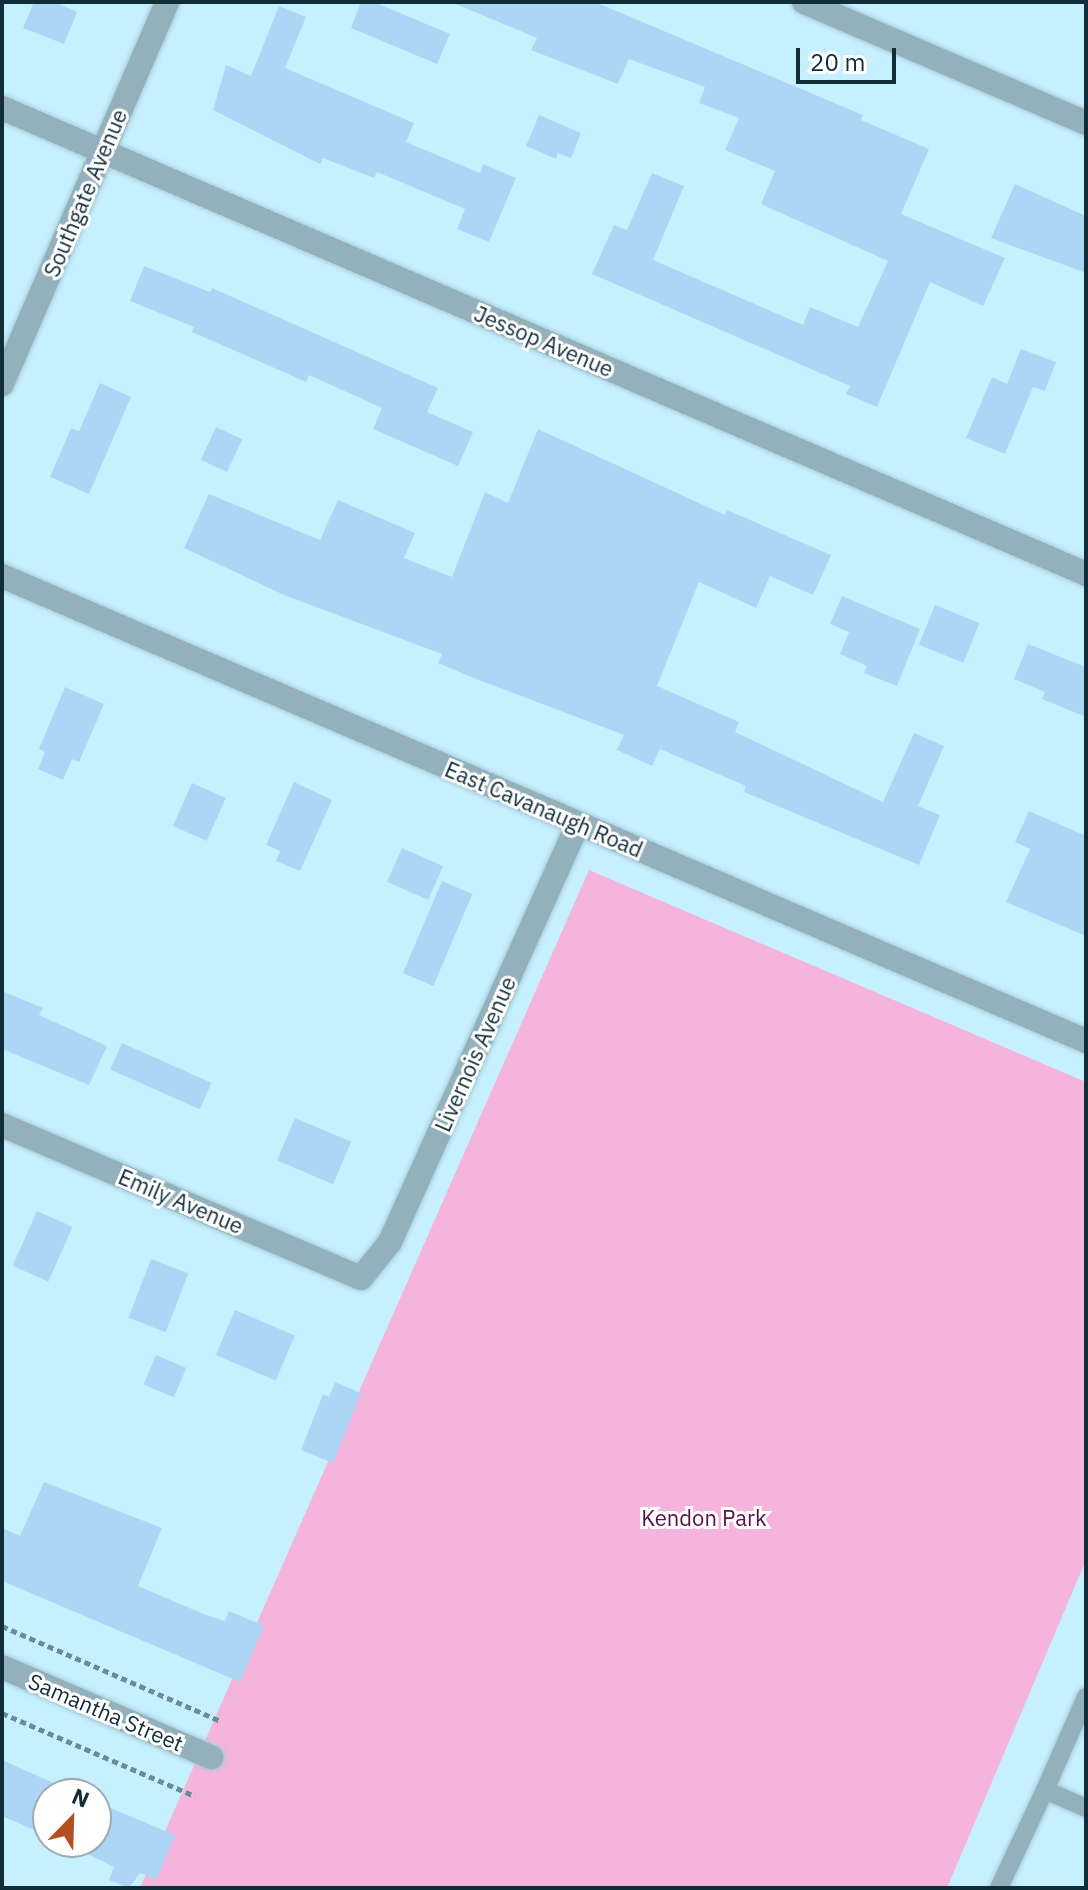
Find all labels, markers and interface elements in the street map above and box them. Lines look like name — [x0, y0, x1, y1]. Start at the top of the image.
scale bar — [800, 32, 900, 82]
text: 20 m — [810, 46, 865, 78]
street label: Southgate Avenue — [38, 105, 132, 281]
street label: Jessop Avenue — [471, 300, 617, 382]
street label: East Cavanaugh Road — [441, 755, 647, 863]
street label: Livernois Avenue — [429, 972, 521, 1136]
street label: Emily Avenue — [115, 1163, 247, 1239]
park label: Kendon Park — [641, 1505, 767, 1531]
street label: Samantha Street — [25, 1668, 187, 1756]
north arrow — [32, 1778, 112, 1858]
text: N — [68, 1781, 94, 1814]

